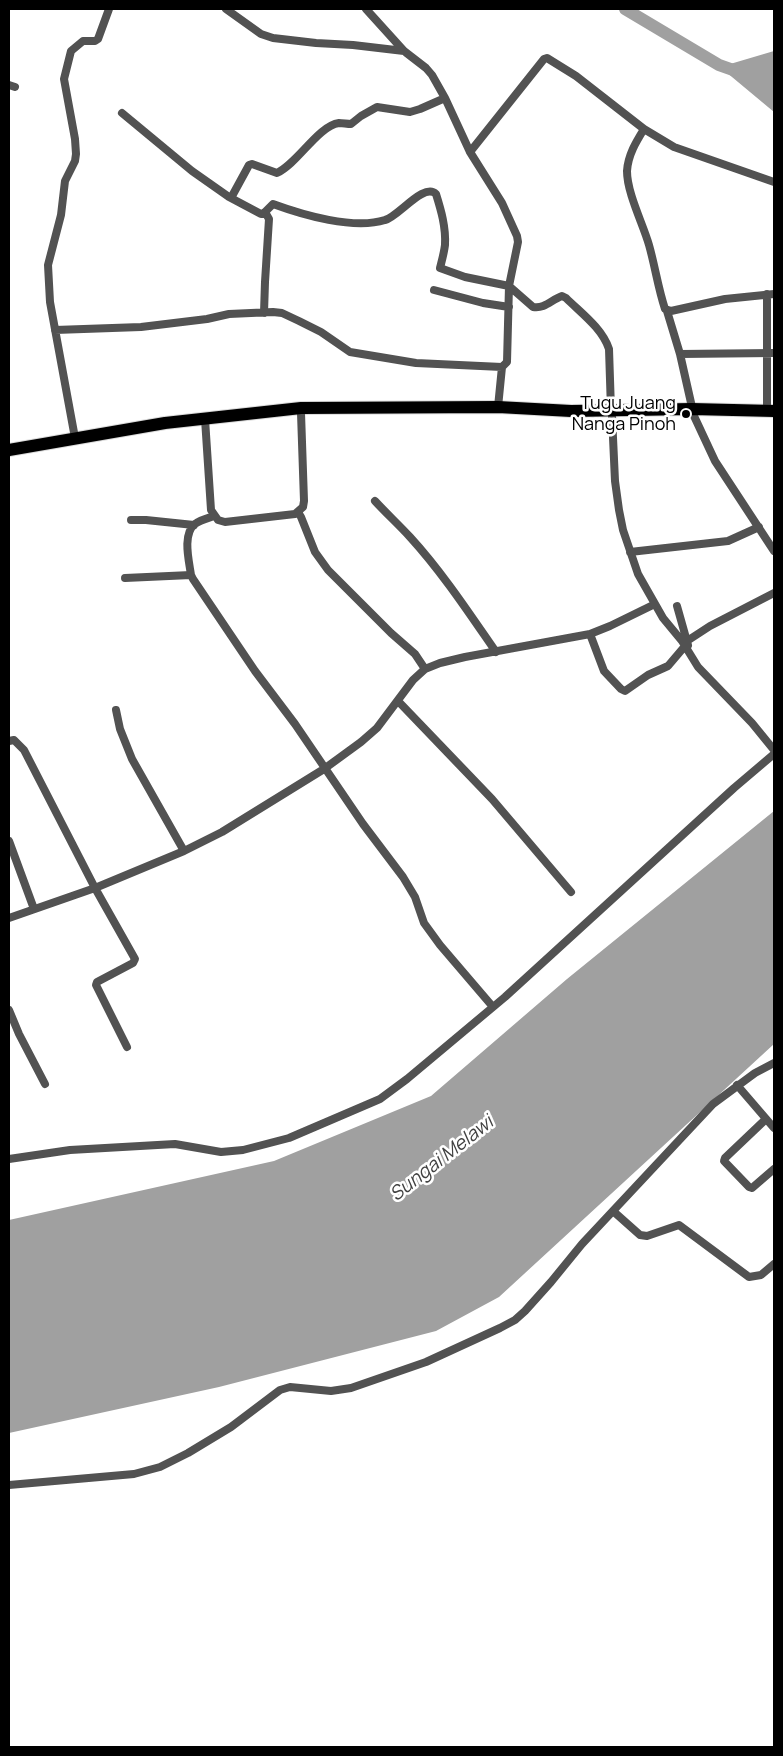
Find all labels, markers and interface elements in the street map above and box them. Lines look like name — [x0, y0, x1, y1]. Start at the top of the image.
place label: Tugu Juang Nanga Pinoh — [572, 393, 676, 436]
marker: Tugu Juang Nanga Pinoh — [680, 408, 692, 420]
water label: Sungai Melawi — [386, 1112, 498, 1206]

